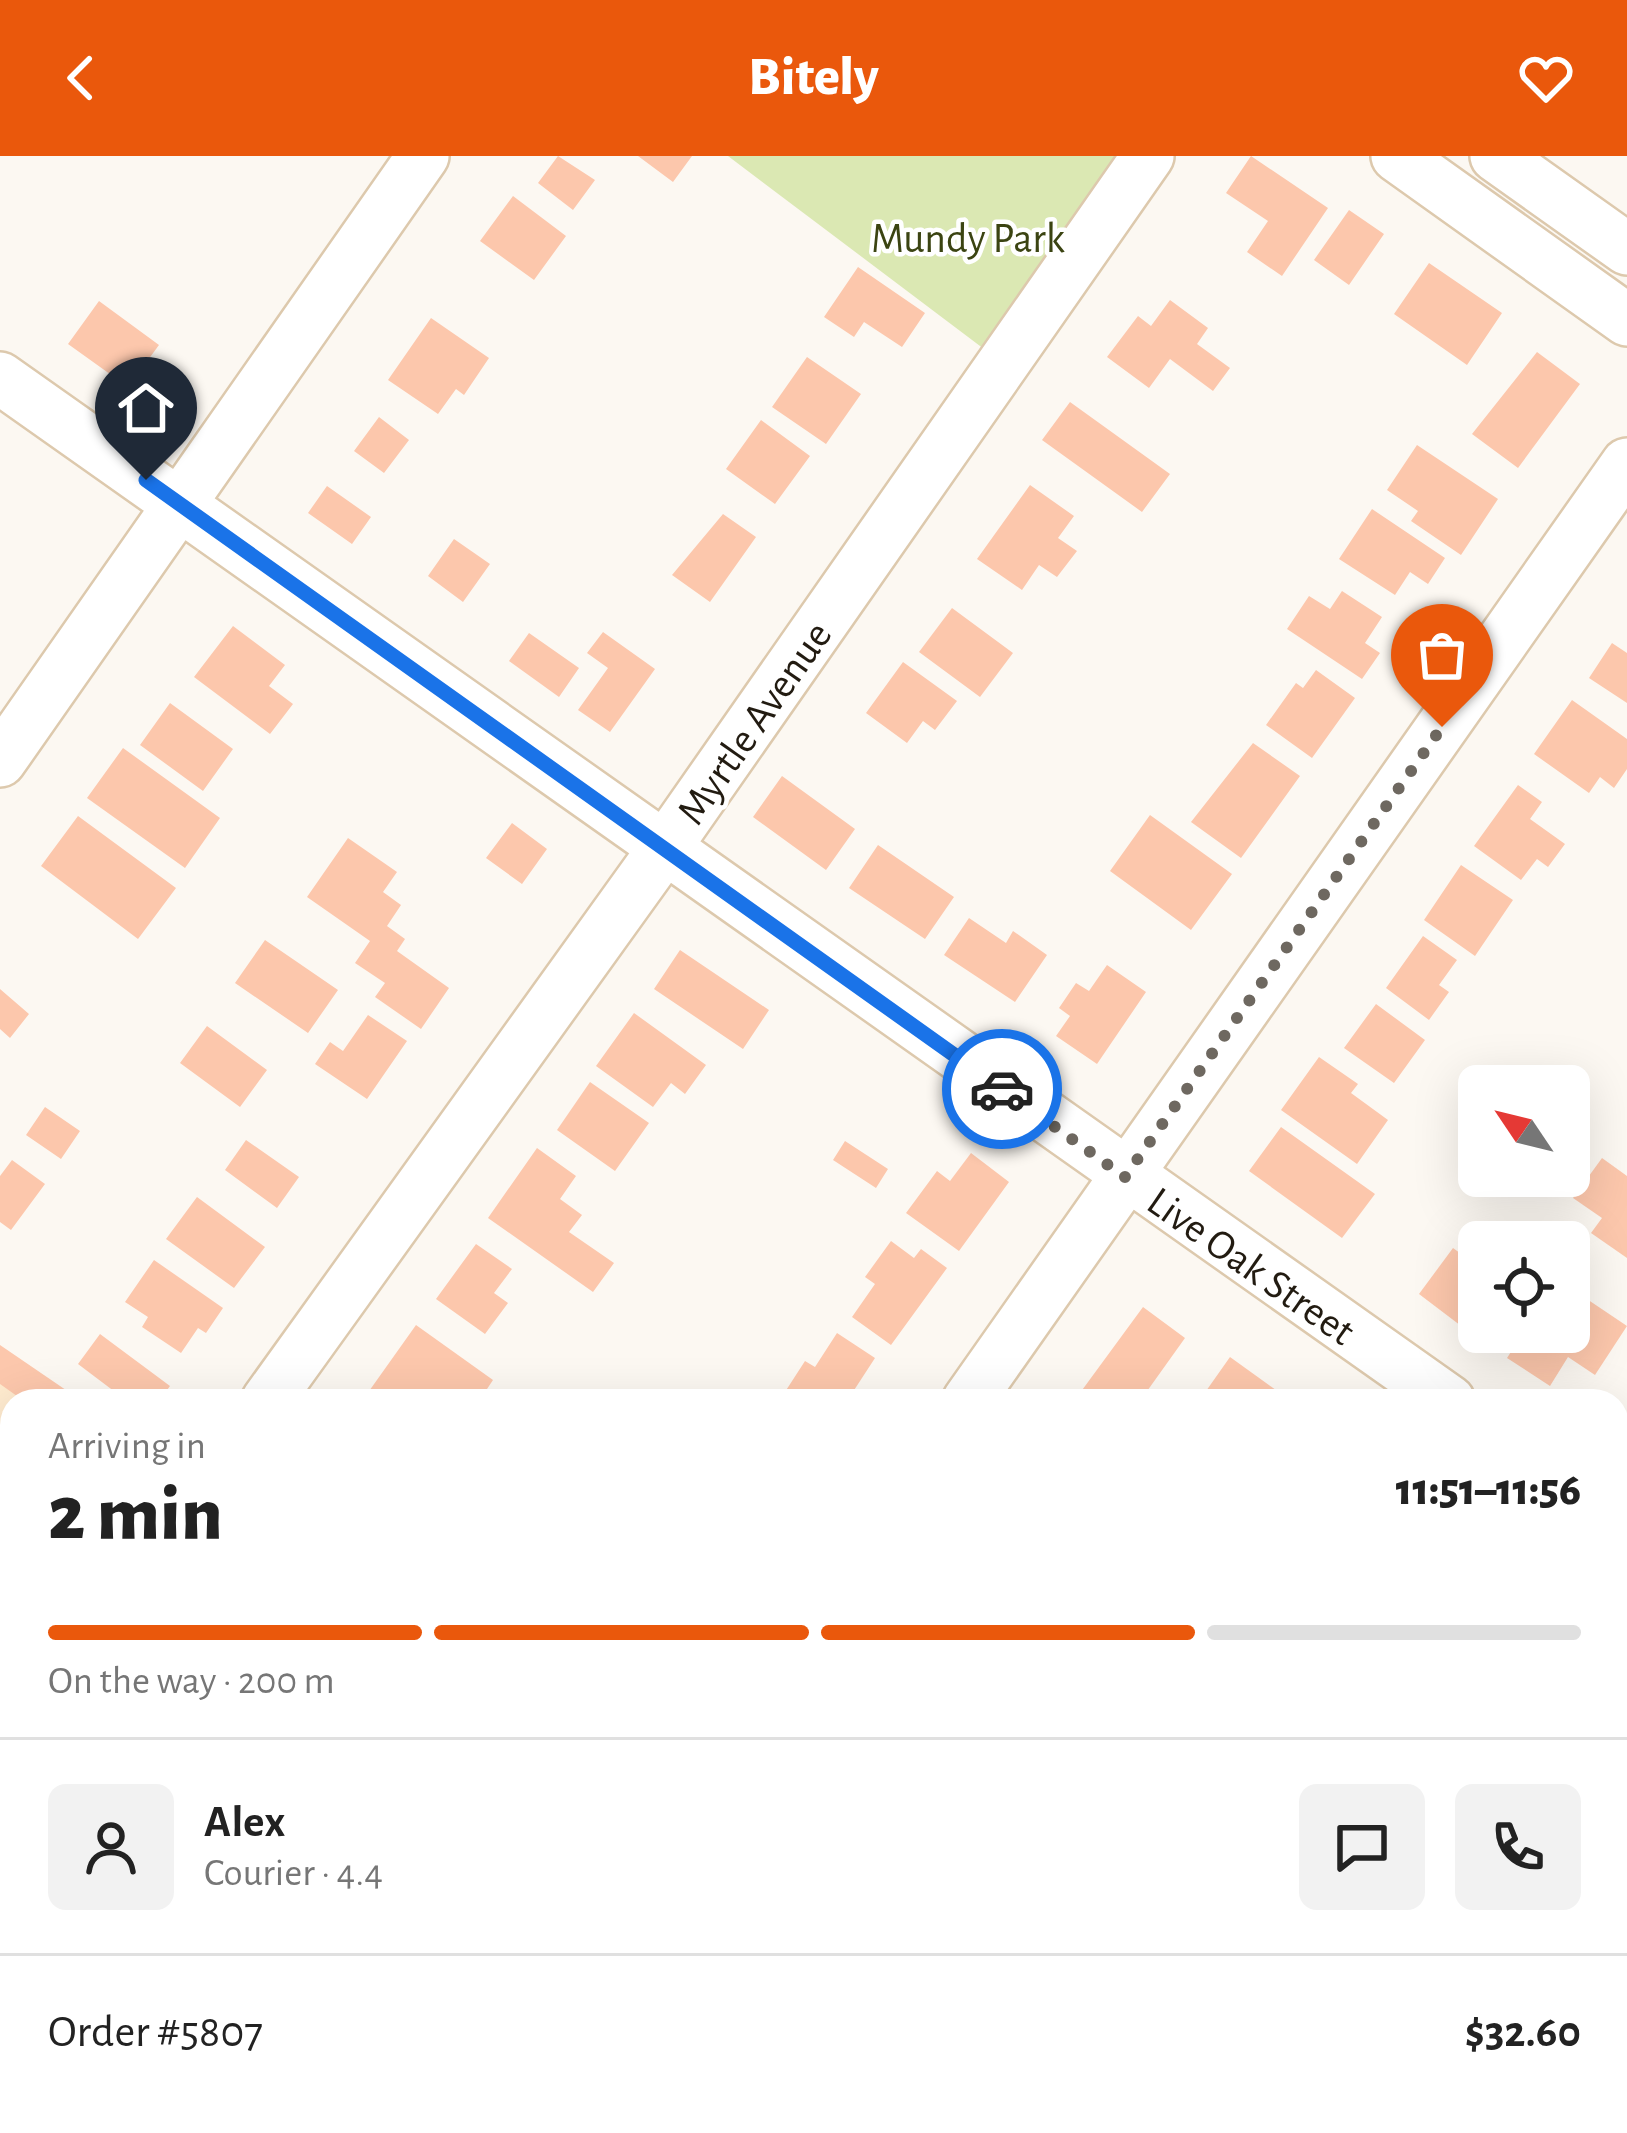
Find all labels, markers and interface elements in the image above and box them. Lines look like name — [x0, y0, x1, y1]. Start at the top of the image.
icon: back — [48, 45, 114, 111]
icon: heart — [1513, 45, 1579, 111]
text: Bitely — [748, 51, 879, 105]
park label: Mundy Park — [871, 218, 1065, 260]
pin — [95, 357, 197, 480]
icon: home — [113, 375, 179, 441]
pin — [1391, 604, 1493, 727]
street label: Myrtle Avenue — [670, 614, 840, 832]
icon: bag — [1409, 622, 1475, 688]
courier — [942, 1029, 1062, 1149]
icon: car — [969, 1056, 1035, 1122]
north arrow — [1458, 1065, 1590, 1197]
map controls — [1458, 1065, 1590, 1353]
street label: Live Oak Street — [1140, 1180, 1362, 1353]
button: locate — [1458, 1221, 1590, 1353]
text: Arriving in — [48, 1427, 206, 1466]
text: 11:51–11:56 — [1396, 1468, 1581, 1513]
text: 2 min — [48, 1476, 223, 1554]
text: On the way · 200 m — [48, 1662, 335, 1701]
button: person — [48, 1784, 174, 1910]
button: chat — [1299, 1784, 1425, 1910]
button: phone — [1455, 1784, 1581, 1910]
text: Alex — [204, 1800, 285, 1845]
text: Courier · 4.4 — [204, 1854, 383, 1893]
text: Order #5807 — [48, 2010, 263, 2055]
text: $32.60 — [1465, 2010, 1581, 2055]

